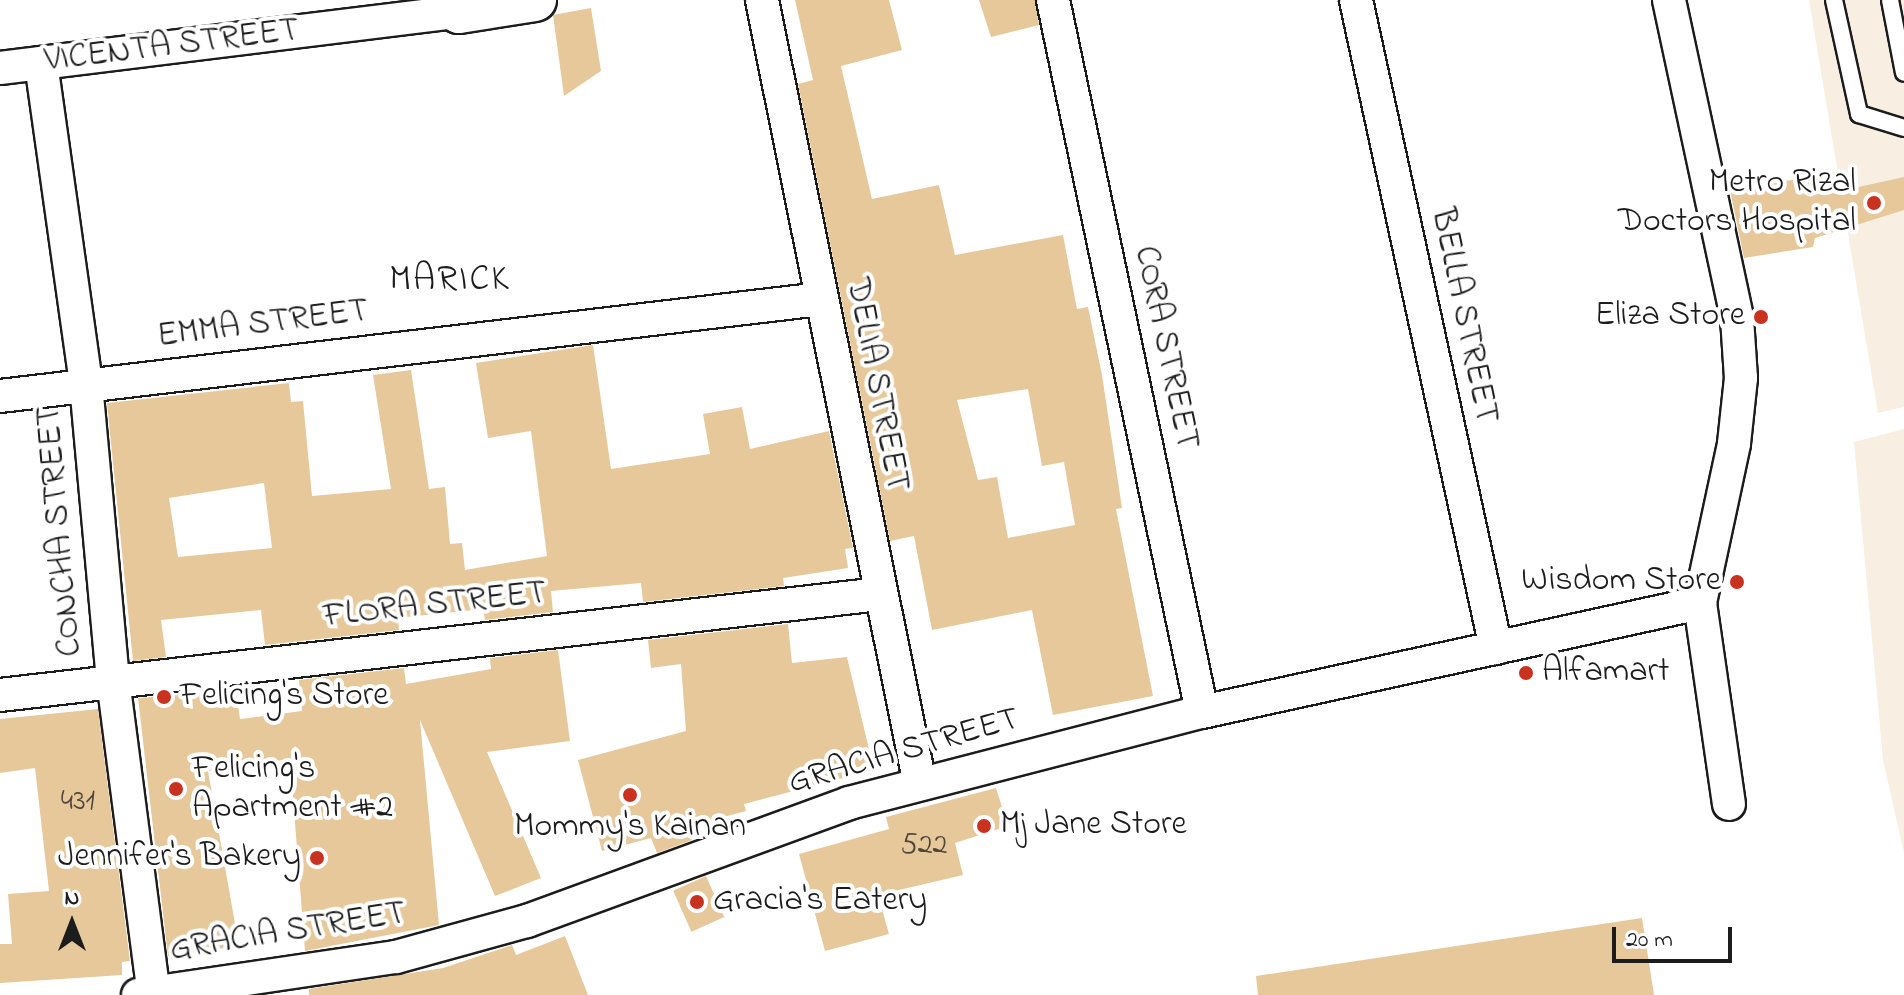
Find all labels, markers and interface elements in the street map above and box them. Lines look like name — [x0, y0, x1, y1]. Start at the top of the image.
street label: VICENTA STREET — [43, 11, 301, 83]
place label: Metro Rizal Doctors Hospital — [1618, 163, 1856, 242]
marker: Metro Rizal Doctors Hospital — [1863, 192, 1885, 214]
street label: BELLA STREET — [1420, 205, 1506, 427]
street label: CORA STREET — [1124, 243, 1206, 453]
district label: MARICK — [389, 259, 511, 303]
street label: DELIA STREET — [835, 275, 917, 495]
street label: EMMA STREET — [155, 292, 371, 358]
place label: Eliza Store — [1595, 297, 1745, 337]
marker: Eliza Store — [1752, 308, 1770, 326]
street label: CONCHA STREET — [30, 404, 92, 658]
place label: Wisdom Store — [1521, 562, 1721, 602]
marker: Wisdom Store — [1728, 573, 1746, 591]
street label: FLORA STREET — [322, 574, 548, 638]
place label: Alfamart — [1542, 653, 1669, 693]
marker: Alfamart — [1517, 664, 1535, 682]
place label: Felicing's Store — [180, 677, 388, 717]
marker: Felicing's Store — [155, 688, 173, 706]
street label: GRACIA STREET — [784, 700, 1024, 804]
place label: Felicing's Apartment #2 — [192, 749, 393, 828]
marker: Felicing's Apartment #2 — [167, 780, 185, 798]
house number: 431 — [61, 784, 95, 820]
marker: Mommy's Kainan — [621, 786, 639, 804]
place label: Mj Jane Store — [1000, 806, 1187, 846]
place label: Mommy's Kainan — [514, 808, 746, 848]
marker: Mj Jane Store — [975, 817, 993, 835]
house number: 522 — [901, 828, 947, 864]
place label: Jennifer's Bakery — [58, 838, 301, 878]
marker: Jennifer's Bakery — [308, 849, 326, 867]
place label: Gracia's Eatery — [713, 882, 927, 922]
north arrow — [32, 883, 112, 963]
text: N — [65, 883, 79, 915]
marker: Gracia's Eatery — [688, 893, 706, 911]
street label: GRACIA STREET — [167, 894, 409, 972]
scale bar — [1616, 911, 1736, 961]
text: 20 m — [1626, 923, 1673, 958]

